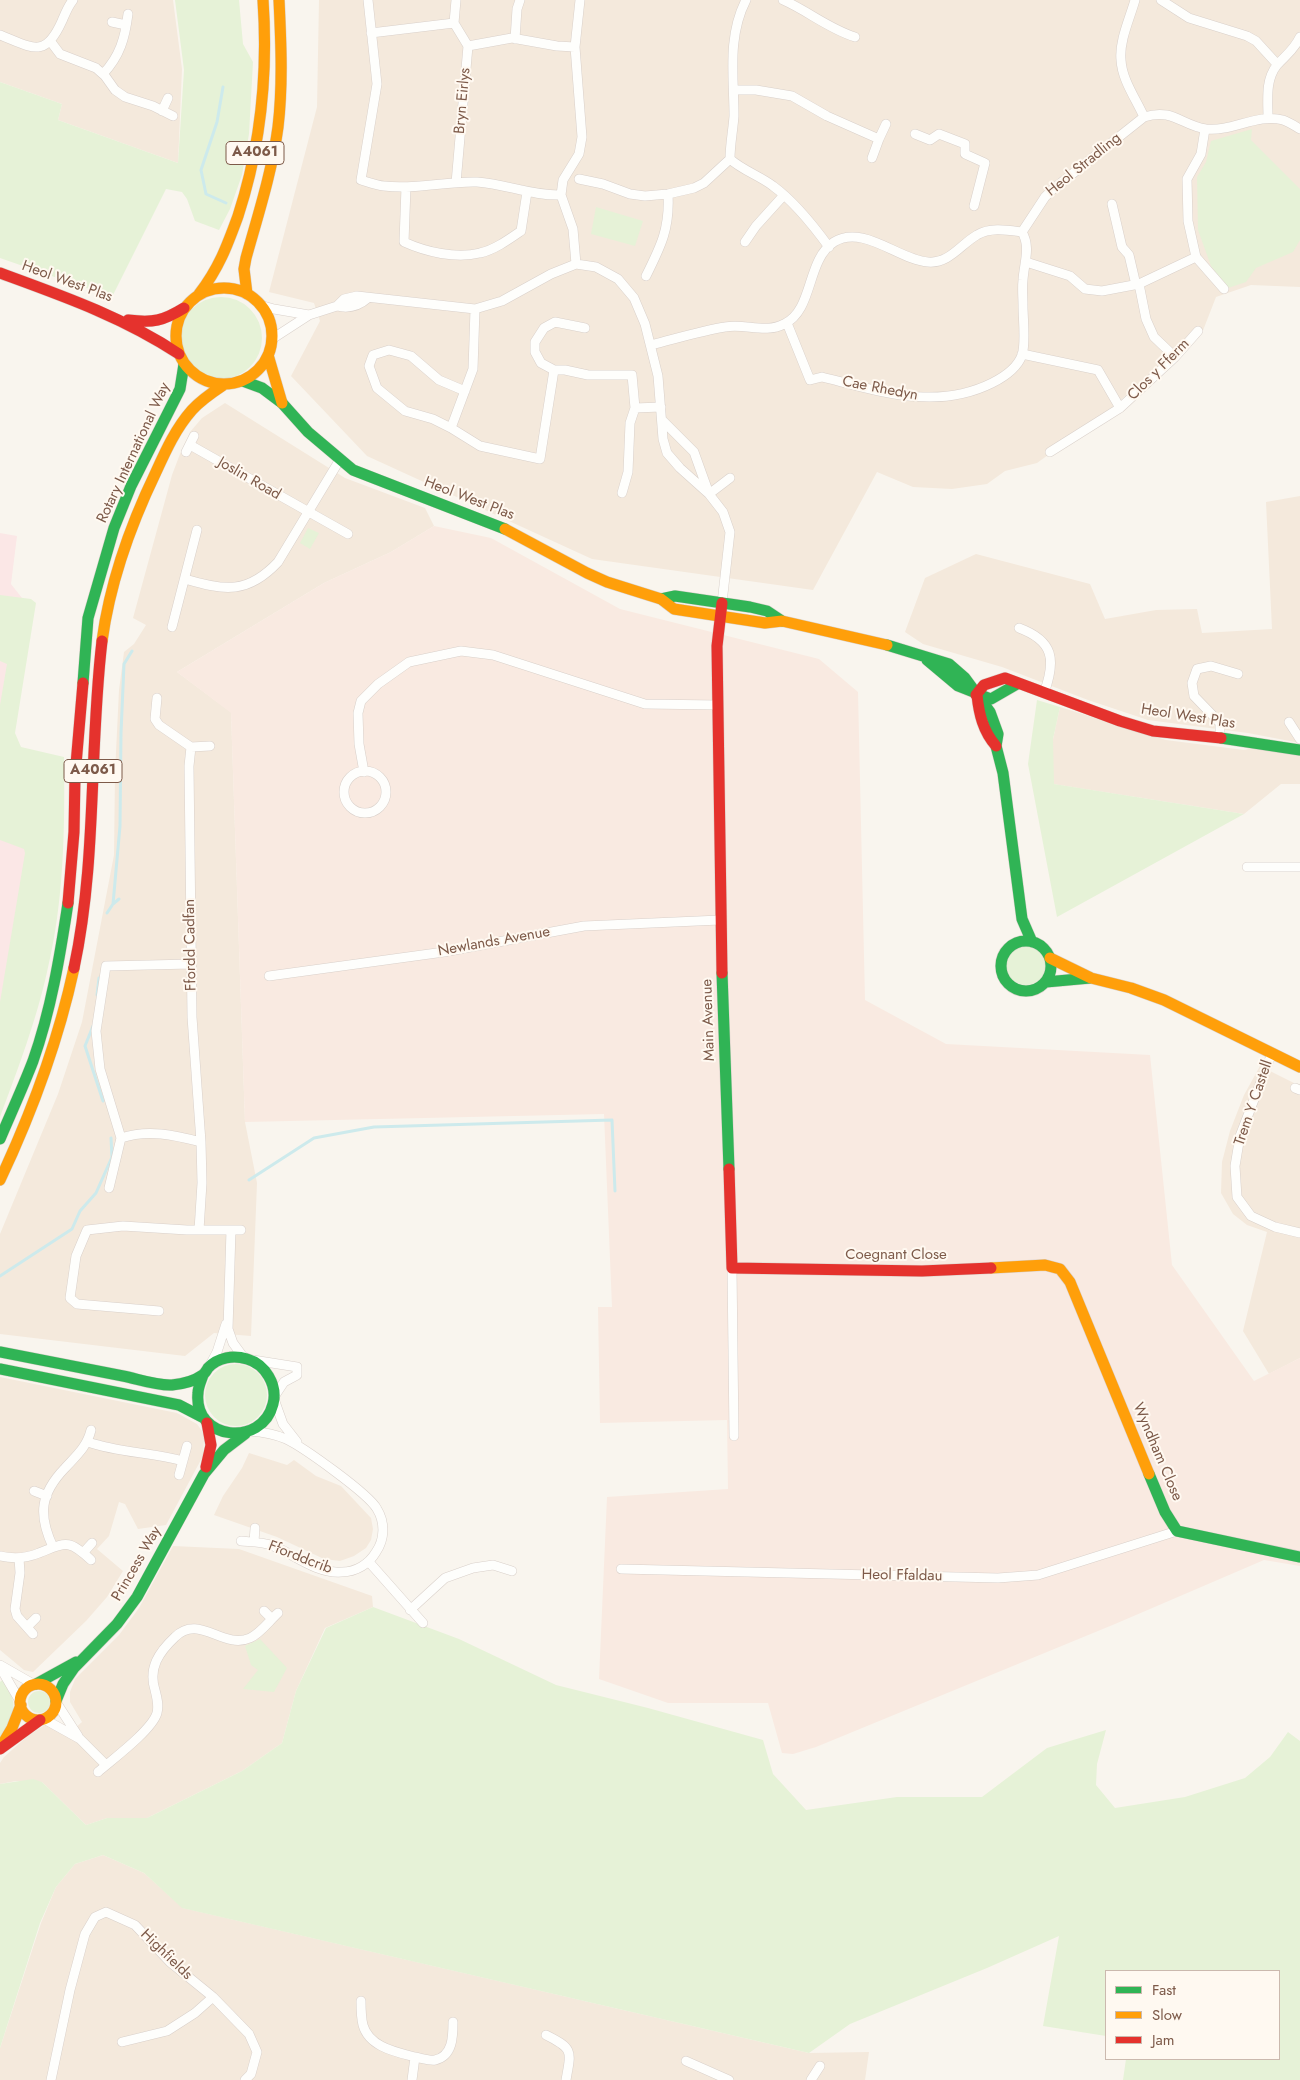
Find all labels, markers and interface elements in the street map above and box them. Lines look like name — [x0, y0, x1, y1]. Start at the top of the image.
street label: Bryn Eirlys — [451, 67, 475, 135]
street label: Heol Stradling — [1043, 129, 1125, 201]
road number: A4061 — [226, 142, 284, 164]
street label: Heol West Plas — [19, 257, 115, 307]
street label: Clos y Fferm — [1124, 335, 1194, 405]
street label: Cae Rhedyn — [841, 373, 919, 405]
street label: Rotary International Way — [94, 380, 174, 526]
street label: Joslin Road — [214, 454, 284, 504]
street label: Heol West Plas — [421, 474, 517, 524]
street label: Heol West Plas — [1140, 701, 1236, 733]
road number: A4061 — [64, 759, 122, 782]
street label: Ffordd Cadfan — [181, 899, 201, 991]
street label: Newlands Avenue — [436, 923, 552, 961]
street label: Main Avenue — [699, 979, 719, 1061]
street label: Trem Y Castell — [1231, 1058, 1277, 1148]
street label: Coegnant Close — [845, 1246, 947, 1264]
street label: Wyndham Close — [1128, 1400, 1186, 1504]
street label: Princess Way — [108, 1523, 166, 1605]
street label: Fforddcrib — [266, 1538, 334, 1578]
street label: Heol Ffaldau — [862, 1566, 942, 1586]
street label: Highfields — [136, 1926, 196, 1984]
legend — [1105, 1970, 1280, 2060]
text: Fast — [1152, 1979, 1176, 2001]
text: Slow — [1152, 2004, 1182, 2026]
text: Jam — [1152, 2029, 1175, 2051]

